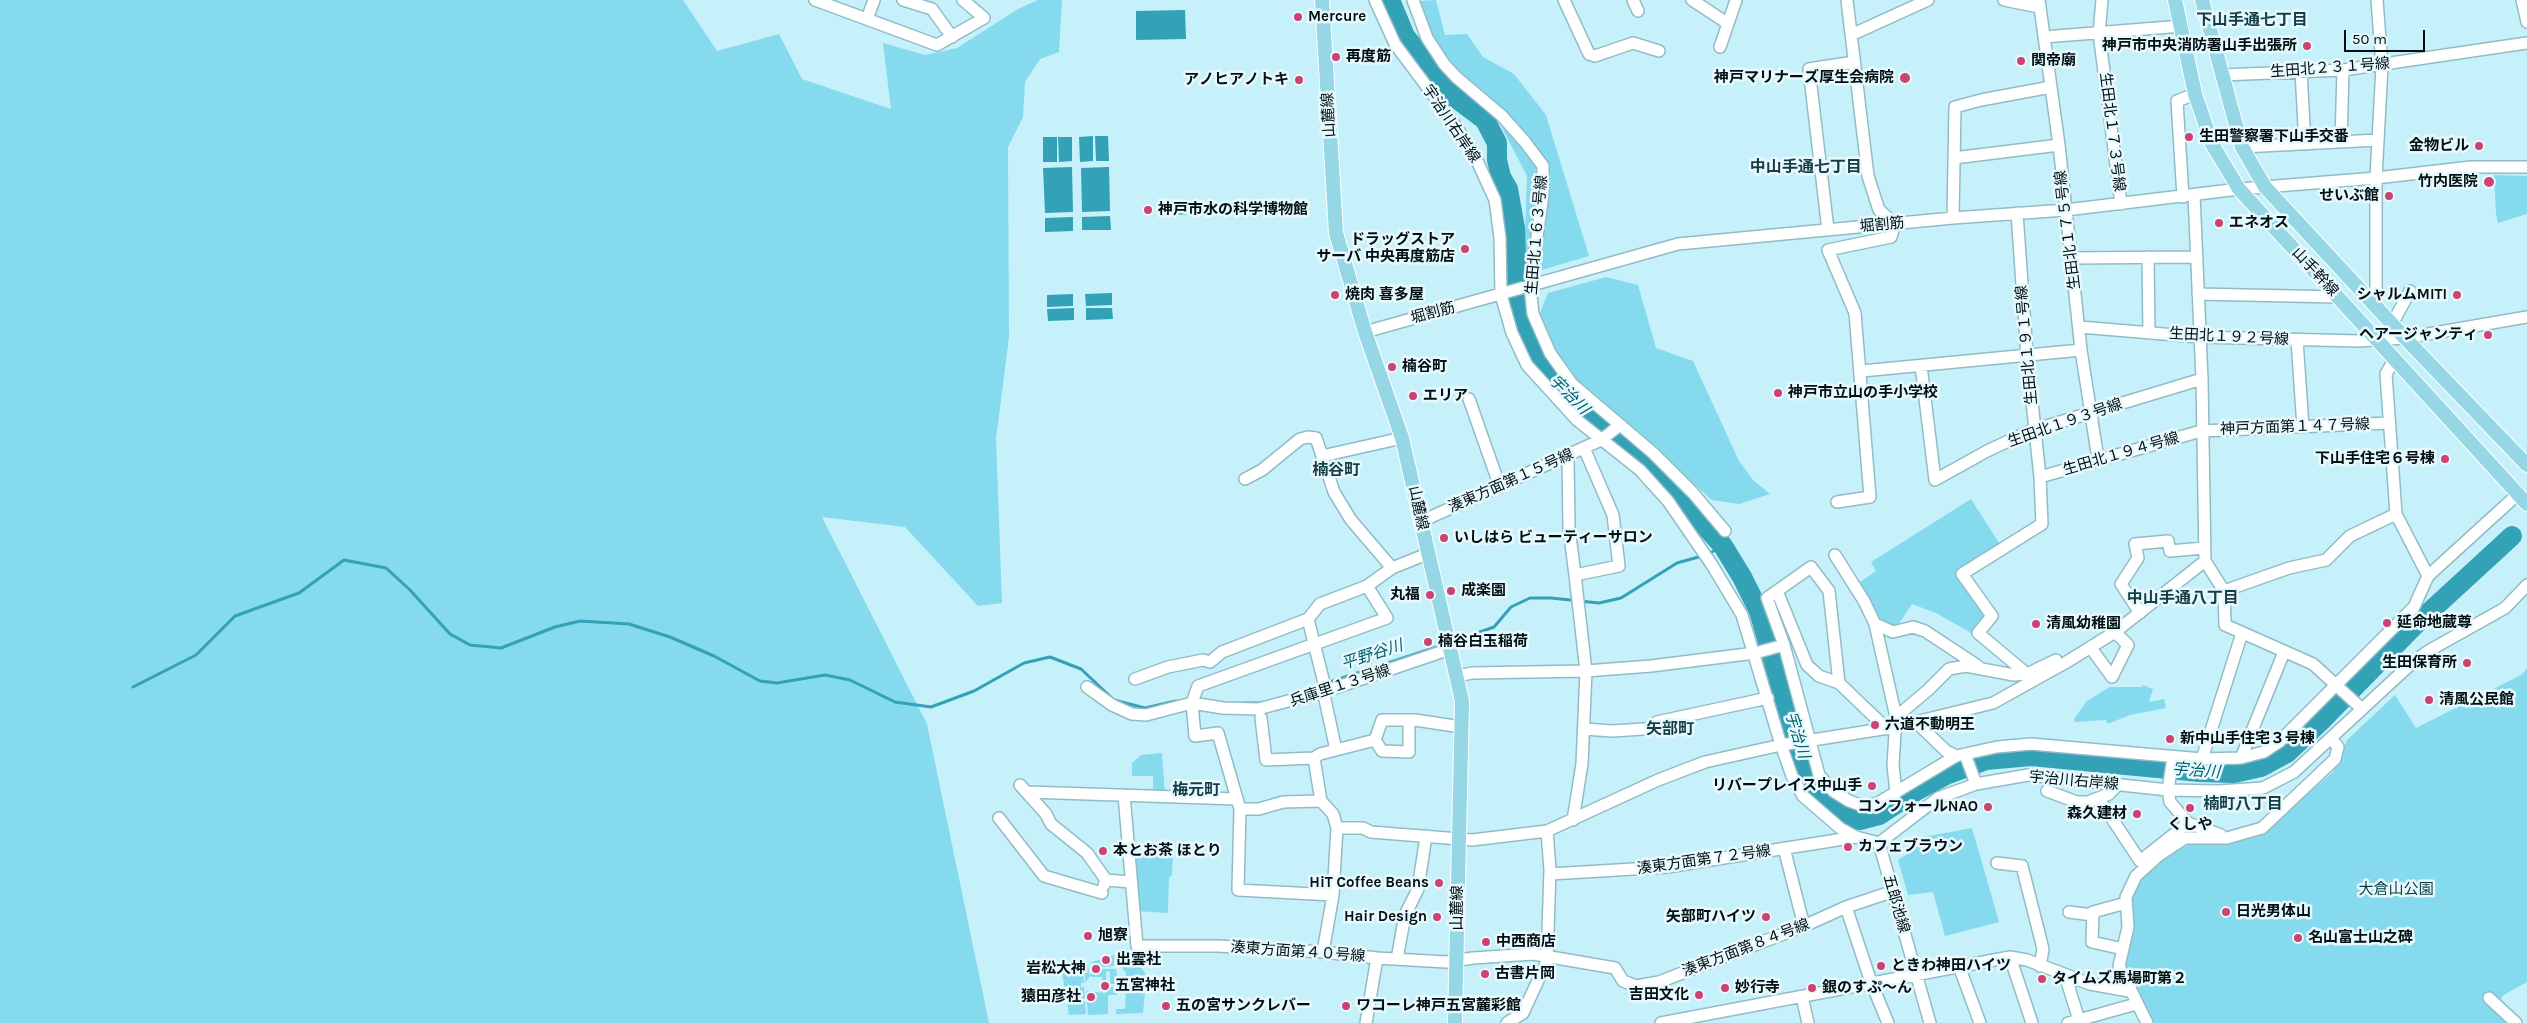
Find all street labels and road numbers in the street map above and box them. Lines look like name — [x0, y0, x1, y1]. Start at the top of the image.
street label: 生田北２３１号線 — [2270, 55, 2390, 81]
street label: 生田北１７３号線 — [2096, 71, 2128, 193]
street label: 宇治川右岸線 — [1418, 82, 1484, 166]
street label: 山麓線 — [1319, 92, 1339, 138]
street label: 生田北１７５号線 — [2052, 169, 2084, 291]
street label: 生田北１６３号線 — [1523, 174, 1551, 296]
street label: 堀割筋 — [1859, 214, 1905, 236]
street label: 山手幹線 — [2288, 244, 2342, 300]
street label: 生田北１９１号線 — [2013, 284, 2041, 406]
street label: 堀割筋 — [1409, 298, 1457, 328]
street label: 生田北１９２号線 — [2169, 325, 2289, 349]
street label: 生田北１９３号線 — [2005, 395, 2125, 451]
street label: 神戸方面第１４７号線 — [2220, 415, 2370, 439]
street label: 生田北１９４号線 — [2061, 429, 2181, 479]
street label: 湊東方面第１５号線 — [1446, 445, 1576, 517]
street label: 山麓線 — [1405, 484, 1431, 532]
street label: 兵庫里１３号線 — [1287, 661, 1393, 711]
street label: 宇治川右岸線 — [2028, 768, 2120, 794]
street label: 湊東方面第７２号線 — [1636, 842, 1772, 878]
street label: 五郎池線 — [1879, 873, 1913, 935]
street label: 山麓線 — [1449, 886, 1467, 930]
street label: 湊東方面第８４号線 — [1680, 915, 1812, 981]
street label: 湊東方面第４０号線 — [1230, 938, 1366, 966]

